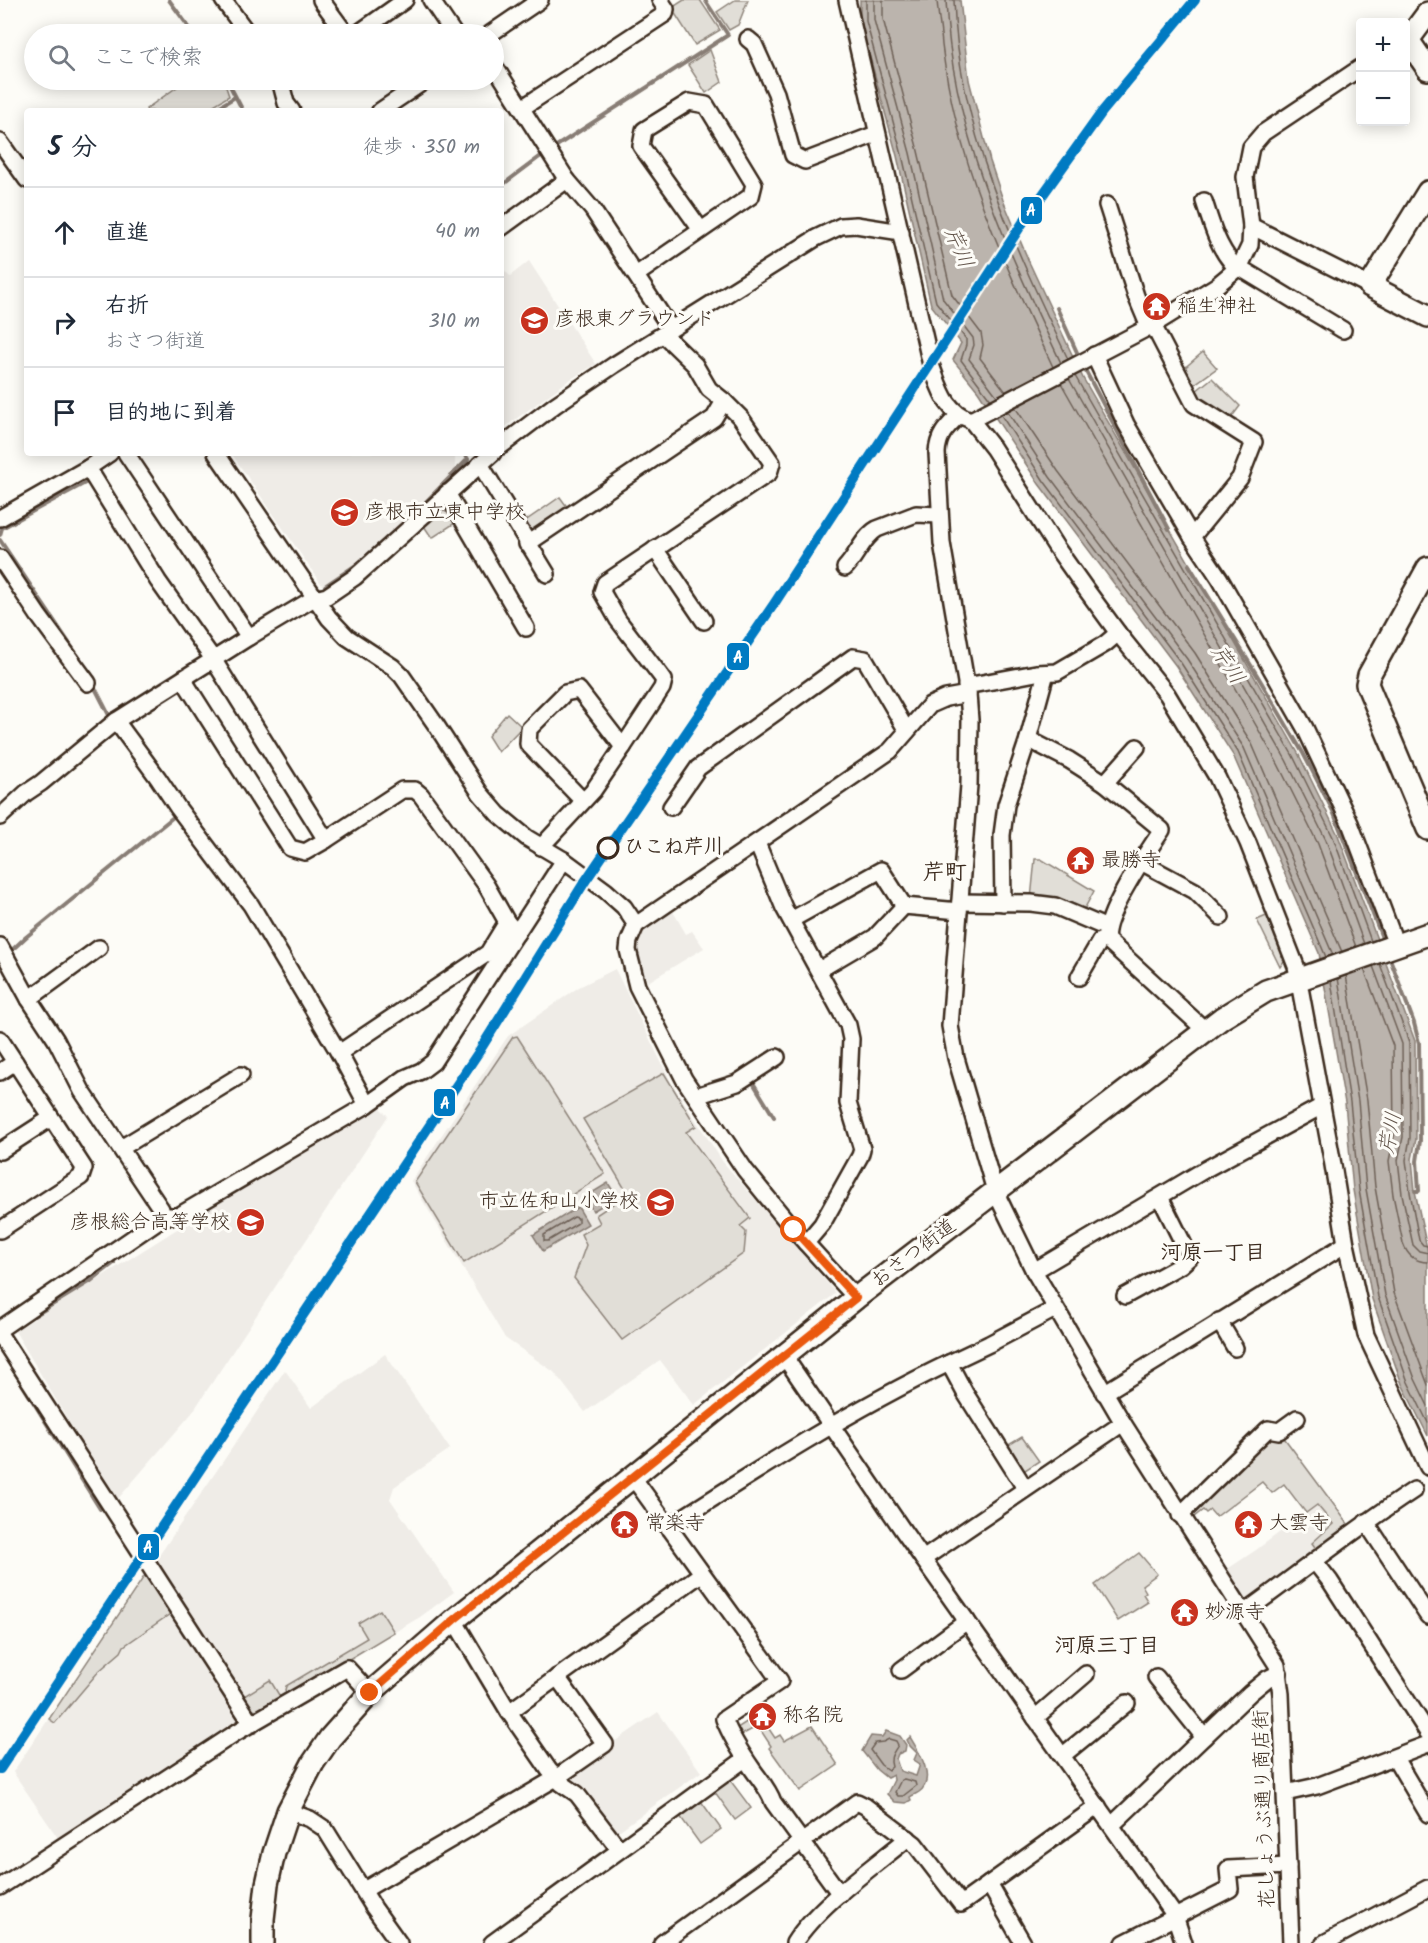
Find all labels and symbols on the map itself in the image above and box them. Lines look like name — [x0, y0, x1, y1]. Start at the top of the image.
line badge: A — [1020, 196, 1043, 225]
text: A — [1026, 199, 1036, 224]
water label: 芹川 — [935, 222, 981, 274]
temple icon: 稲生神社 — [1140, 291, 1172, 323]
place label: 稲生神社 — [1177, 291, 1257, 323]
school or university icon: 彦根東グラウンド — [518, 304, 550, 336]
place label: 彦根東グラウンド — [555, 304, 715, 336]
school or university icon: 彦根市立東中学校 — [328, 497, 360, 529]
place label: 彦根市立東中学校 — [365, 497, 525, 529]
water label: 芹川 — [1202, 638, 1252, 692]
line badge: A — [726, 642, 750, 671]
text: A — [733, 646, 743, 671]
place label: ひこね芹川 — [624, 832, 724, 864]
marker: ひこね芹川 — [597, 837, 619, 859]
temple icon: 最勝寺 — [1064, 845, 1096, 877]
place label: 最勝寺 — [1101, 845, 1161, 877]
district label: 芹町 — [923, 856, 967, 891]
line badge: A — [433, 1088, 456, 1117]
text: A — [440, 1092, 450, 1117]
water label: 芹川 — [1371, 1109, 1411, 1157]
place label: 市立佐和山小学校 — [479, 1186, 639, 1218]
school or university icon: 市立佐和山小学校 — [644, 1186, 676, 1218]
place label: 彦根総合高等学校 — [70, 1207, 230, 1239]
school or university icon: 彦根総合高等学校 — [235, 1207, 267, 1239]
street label: おさつ街道 — [864, 1211, 964, 1297]
route start — [780, 1216, 806, 1242]
district label: 河原一丁目 — [1161, 1237, 1266, 1270]
temple icon: 常楽寺 — [608, 1508, 640, 1540]
place label: 常楽寺 — [645, 1508, 705, 1540]
temple icon: 大雲寺 — [1232, 1508, 1264, 1540]
place label: 大雲寺 — [1269, 1508, 1329, 1540]
line badge: A — [137, 1533, 160, 1561]
text: A — [143, 1536, 153, 1561]
temple icon: 妙源寺 — [1168, 1597, 1200, 1629]
place label: 妙源寺 — [1205, 1597, 1265, 1629]
district label: 河原三丁目 — [1055, 1630, 1160, 1663]
route end — [356, 1679, 382, 1705]
temple icon: 称名院 — [746, 1700, 778, 1732]
place label: 称名院 — [783, 1700, 843, 1732]
street label: 花しょうぶ通り商店街 — [1246, 1709, 1284, 1909]

